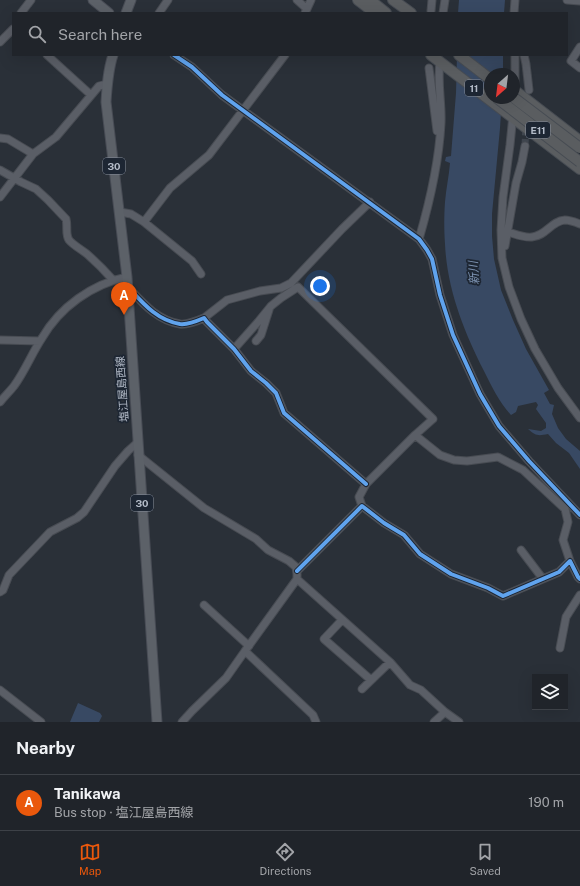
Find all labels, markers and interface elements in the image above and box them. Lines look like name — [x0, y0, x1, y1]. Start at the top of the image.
search box — [12, 12, 568, 56]
icon: search — [26, 23, 48, 45]
text: Search here — [58, 26, 142, 43]
north arrow — [484, 68, 520, 104]
road number: 11 — [465, 80, 483, 96]
road number: E11 — [526, 122, 550, 138]
road number: 30 — [103, 158, 125, 174]
water label: 新川 — [466, 259, 482, 285]
your location — [310, 276, 330, 296]
pin: A — [111, 282, 137, 315]
street label: 塩江屋島西線 — [114, 356, 130, 422]
road number: 30 — [131, 495, 153, 511]
map controls — [532, 674, 568, 710]
button: layers — [532, 674, 568, 710]
text: Nearby — [16, 738, 75, 758]
text: Tanikawa — [54, 785, 120, 802]
text: A — [24, 795, 34, 810]
text: 190 m — [528, 795, 564, 810]
text: Bus stop · 塩江屋島西線 — [54, 805, 194, 820]
tab: Map — [79, 841, 101, 877]
tab: Directions — [260, 841, 311, 877]
tab: Saved — [469, 841, 501, 877]

